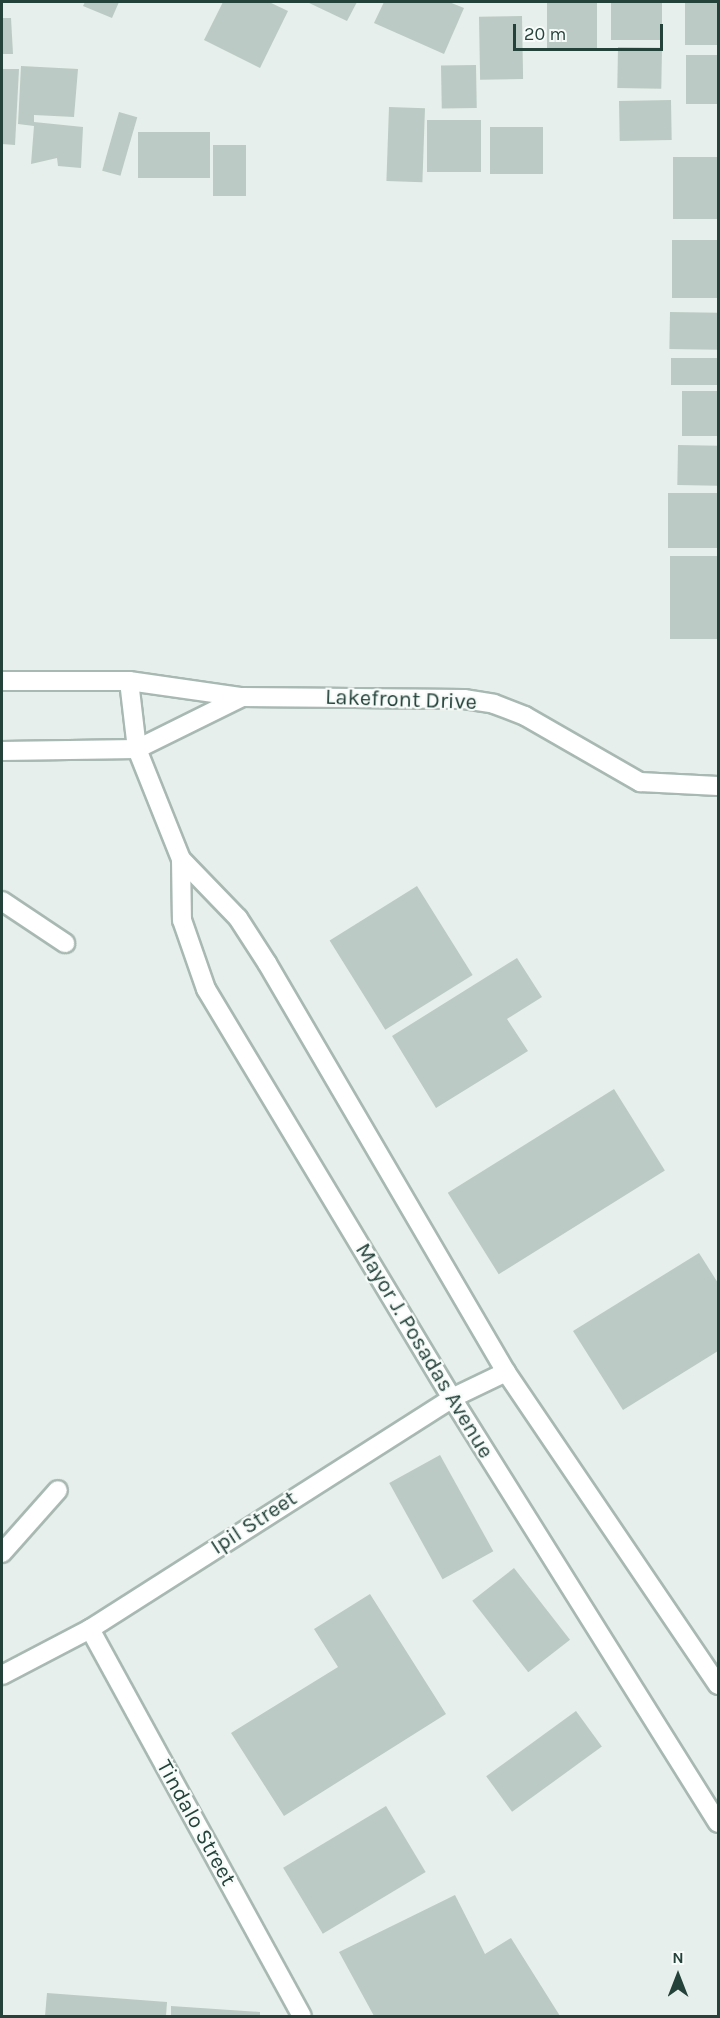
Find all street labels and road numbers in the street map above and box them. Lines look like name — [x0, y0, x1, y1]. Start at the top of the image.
street label: Lakefront Drive — [325, 684, 477, 716]
street label: Mayor J. Posadas Avenue — [349, 1239, 499, 1463]
street label: Ipil Street — [206, 1485, 302, 1561]
street label: Tindalo Street — [151, 1755, 241, 1891]

